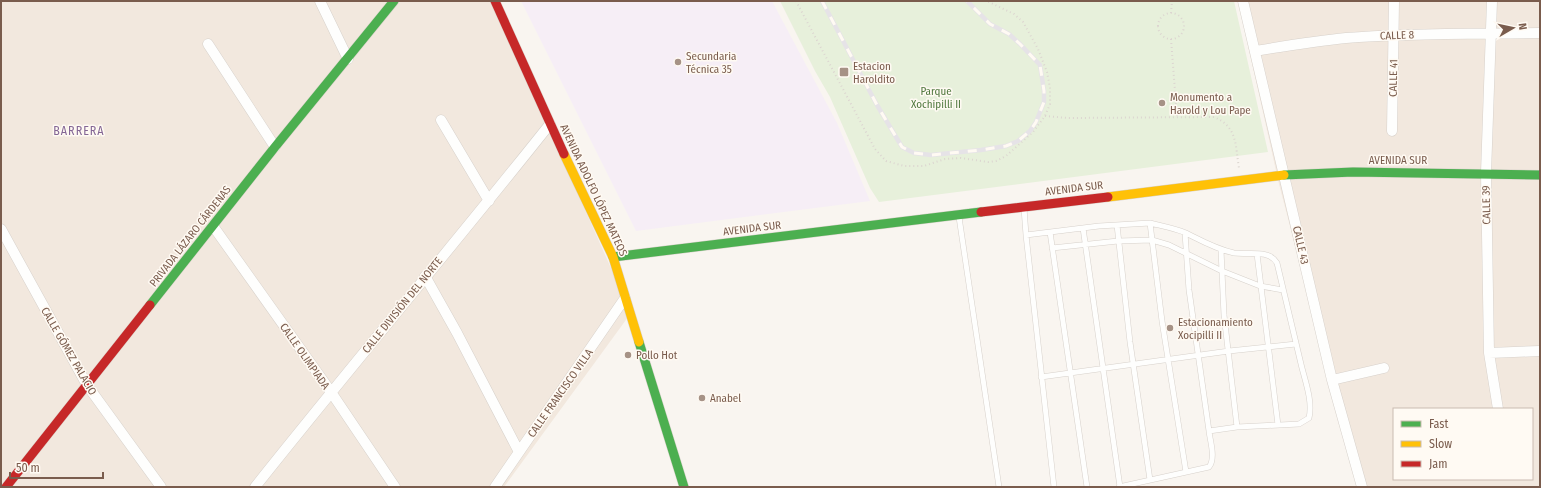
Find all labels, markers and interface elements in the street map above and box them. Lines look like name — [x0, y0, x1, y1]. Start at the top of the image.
north arrow — [1493, 8, 1533, 48]
text: N — [1515, 22, 1529, 31]
street label: CALLE 8 — [1380, 28, 1415, 43]
place label: Secundaria Técnica 35 — [686, 50, 736, 76]
marker: Secundaria Técnica 35 — [673, 57, 683, 67]
street label: CALLE 41 — [1387, 59, 1400, 97]
place label: Estacion Haroldito — [853, 60, 895, 86]
marker: Estacion Haroldito — [838, 66, 850, 78]
park label: Parque Xochipilli II — [911, 85, 961, 111]
place label: Monumento a Harold y Lou Pape — [1170, 91, 1251, 117]
marker: Monumento a Harold y Lou Pape — [1157, 98, 1167, 108]
street label: AVENIDA ADOLFO LÓPEZ MATEOS — [557, 122, 631, 259]
district label: BARRERA — [53, 124, 105, 138]
street label: AVENIDA SUR — [1369, 154, 1427, 167]
street label: AVENIDA SUR — [1044, 178, 1104, 199]
street label: PRIVADA LÁZARO CÁRDENAS — [146, 182, 234, 289]
street label: CALLE 39 — [1480, 185, 1493, 225]
street label: AVENIDA SUR — [722, 218, 782, 239]
street label: CALLE 43 — [1290, 225, 1311, 266]
street label: CALLE DIVISIÓN DEL NORTE — [359, 254, 445, 356]
street label: CALLE GÓMEZ PALACIO — [38, 304, 100, 398]
place label: Estacionamiento Xocipilli II — [1178, 316, 1253, 342]
street label: CALLE OLIMPIADA — [277, 321, 332, 392]
marker: Estacionamiento Xocipilli II — [1165, 323, 1175, 333]
street label: CALLE FRANCISCO VILLA — [525, 346, 596, 440]
place label: Pollo Hot — [636, 349, 678, 362]
marker: Pollo Hot — [623, 350, 633, 360]
place label: Anabel — [710, 392, 741, 405]
marker: Anabel — [697, 393, 707, 403]
legend — [1393, 408, 1533, 480]
text: Fast — [1429, 417, 1448, 431]
text: Slow — [1429, 437, 1452, 451]
scale bar — [10, 454, 103, 480]
text: Jam — [1429, 457, 1447, 471]
text: 50 m — [16, 461, 40, 475]

